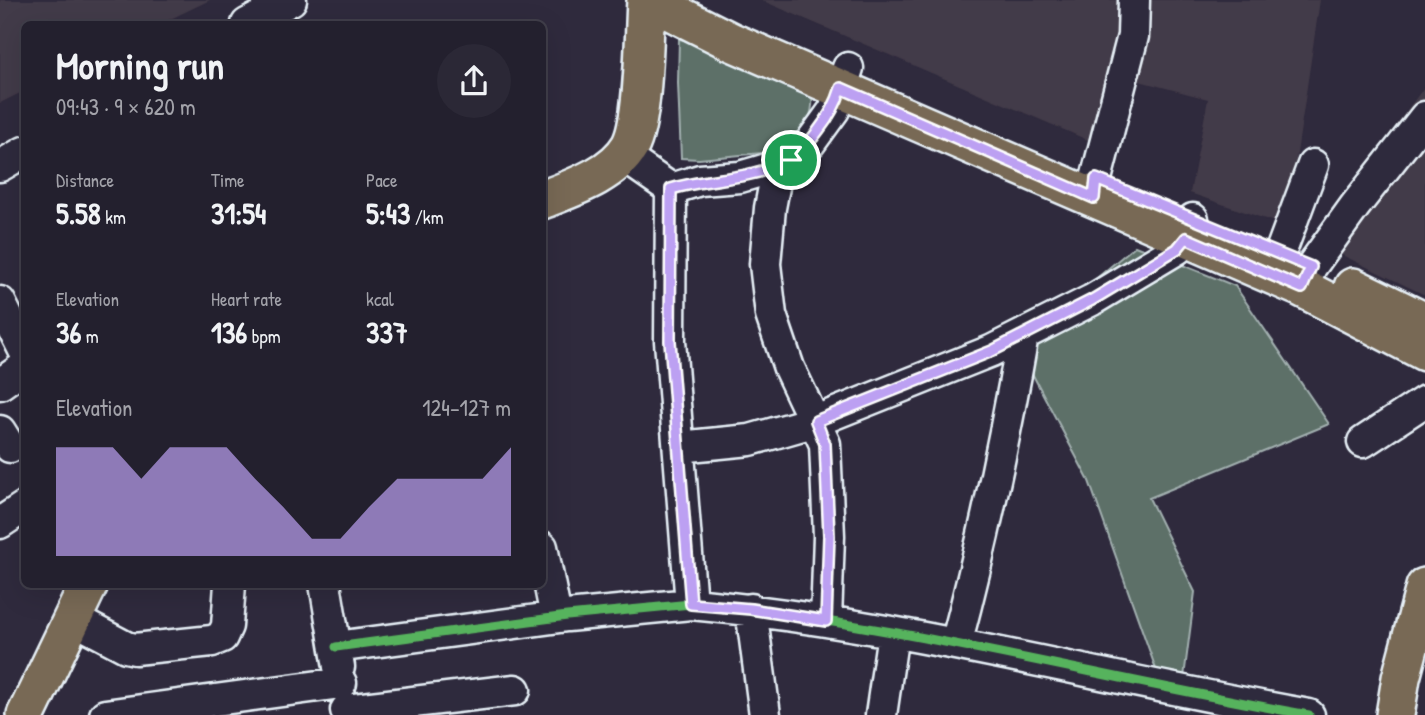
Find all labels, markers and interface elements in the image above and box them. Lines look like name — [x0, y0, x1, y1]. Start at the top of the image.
text: Morning run — [56, 39, 224, 91]
button: share — [437, 44, 511, 118]
text: 09:43 · 9 × 620 m — [56, 91, 196, 122]
pin — [761, 130, 821, 190]
icon: arrive — [772, 141, 810, 179]
text: Distance — [56, 167, 114, 193]
text: Time — [211, 167, 245, 193]
text: Pace — [366, 167, 398, 193]
text: 5.58 — [56, 193, 101, 233]
text: 31:54 — [211, 193, 266, 233]
text: 5:43 — [366, 193, 410, 233]
text: km — [101, 204, 126, 230]
text: /km — [410, 204, 444, 230]
text: Elevation — [56, 286, 119, 312]
text: Heart rate — [211, 286, 282, 312]
text: kcal — [366, 286, 394, 312]
text: 36 — [56, 312, 81, 352]
text: 136 — [211, 312, 247, 352]
text: 337 — [366, 312, 408, 352]
text: m — [81, 323, 99, 349]
text: bpm — [247, 323, 281, 349]
text: Elevation — [56, 392, 132, 423]
text: 124–127 m — [422, 392, 511, 423]

